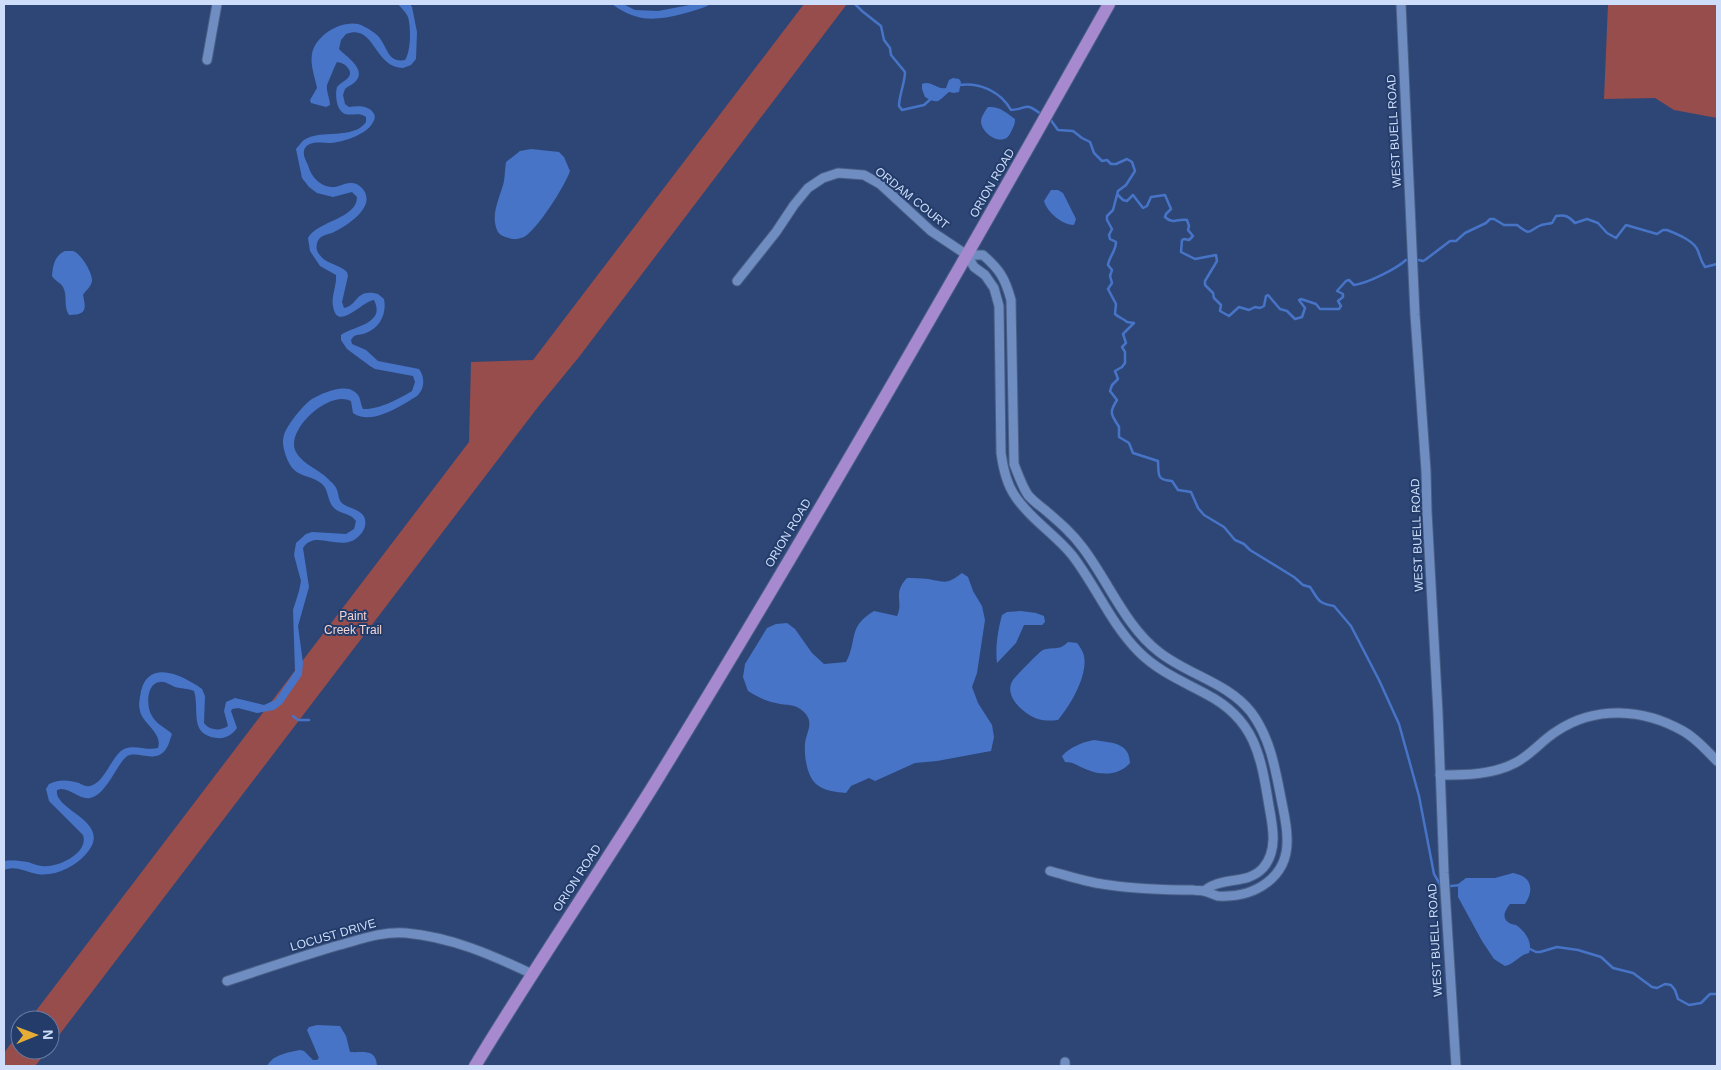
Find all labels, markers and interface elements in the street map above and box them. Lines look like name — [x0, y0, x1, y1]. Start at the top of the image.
street label: WEST BUELL ROAD — [1384, 74, 1404, 188]
street label: ORION ROAD — [967, 146, 1018, 220]
street label: ORDAM COURT — [872, 164, 952, 232]
street label: WEST BUELL ROAD — [1408, 478, 1426, 592]
street label: ORION ROAD — [762, 496, 814, 570]
park label: Paint Creek Trail — [324, 609, 382, 637]
street label: ORION ROAD — [550, 841, 604, 914]
street label: WEST BUELL ROAD — [1425, 883, 1445, 997]
street label: LOCUST DRIVE — [289, 916, 377, 954]
north arrow — [10, 1010, 60, 1060]
text: N — [40, 1030, 56, 1040]

